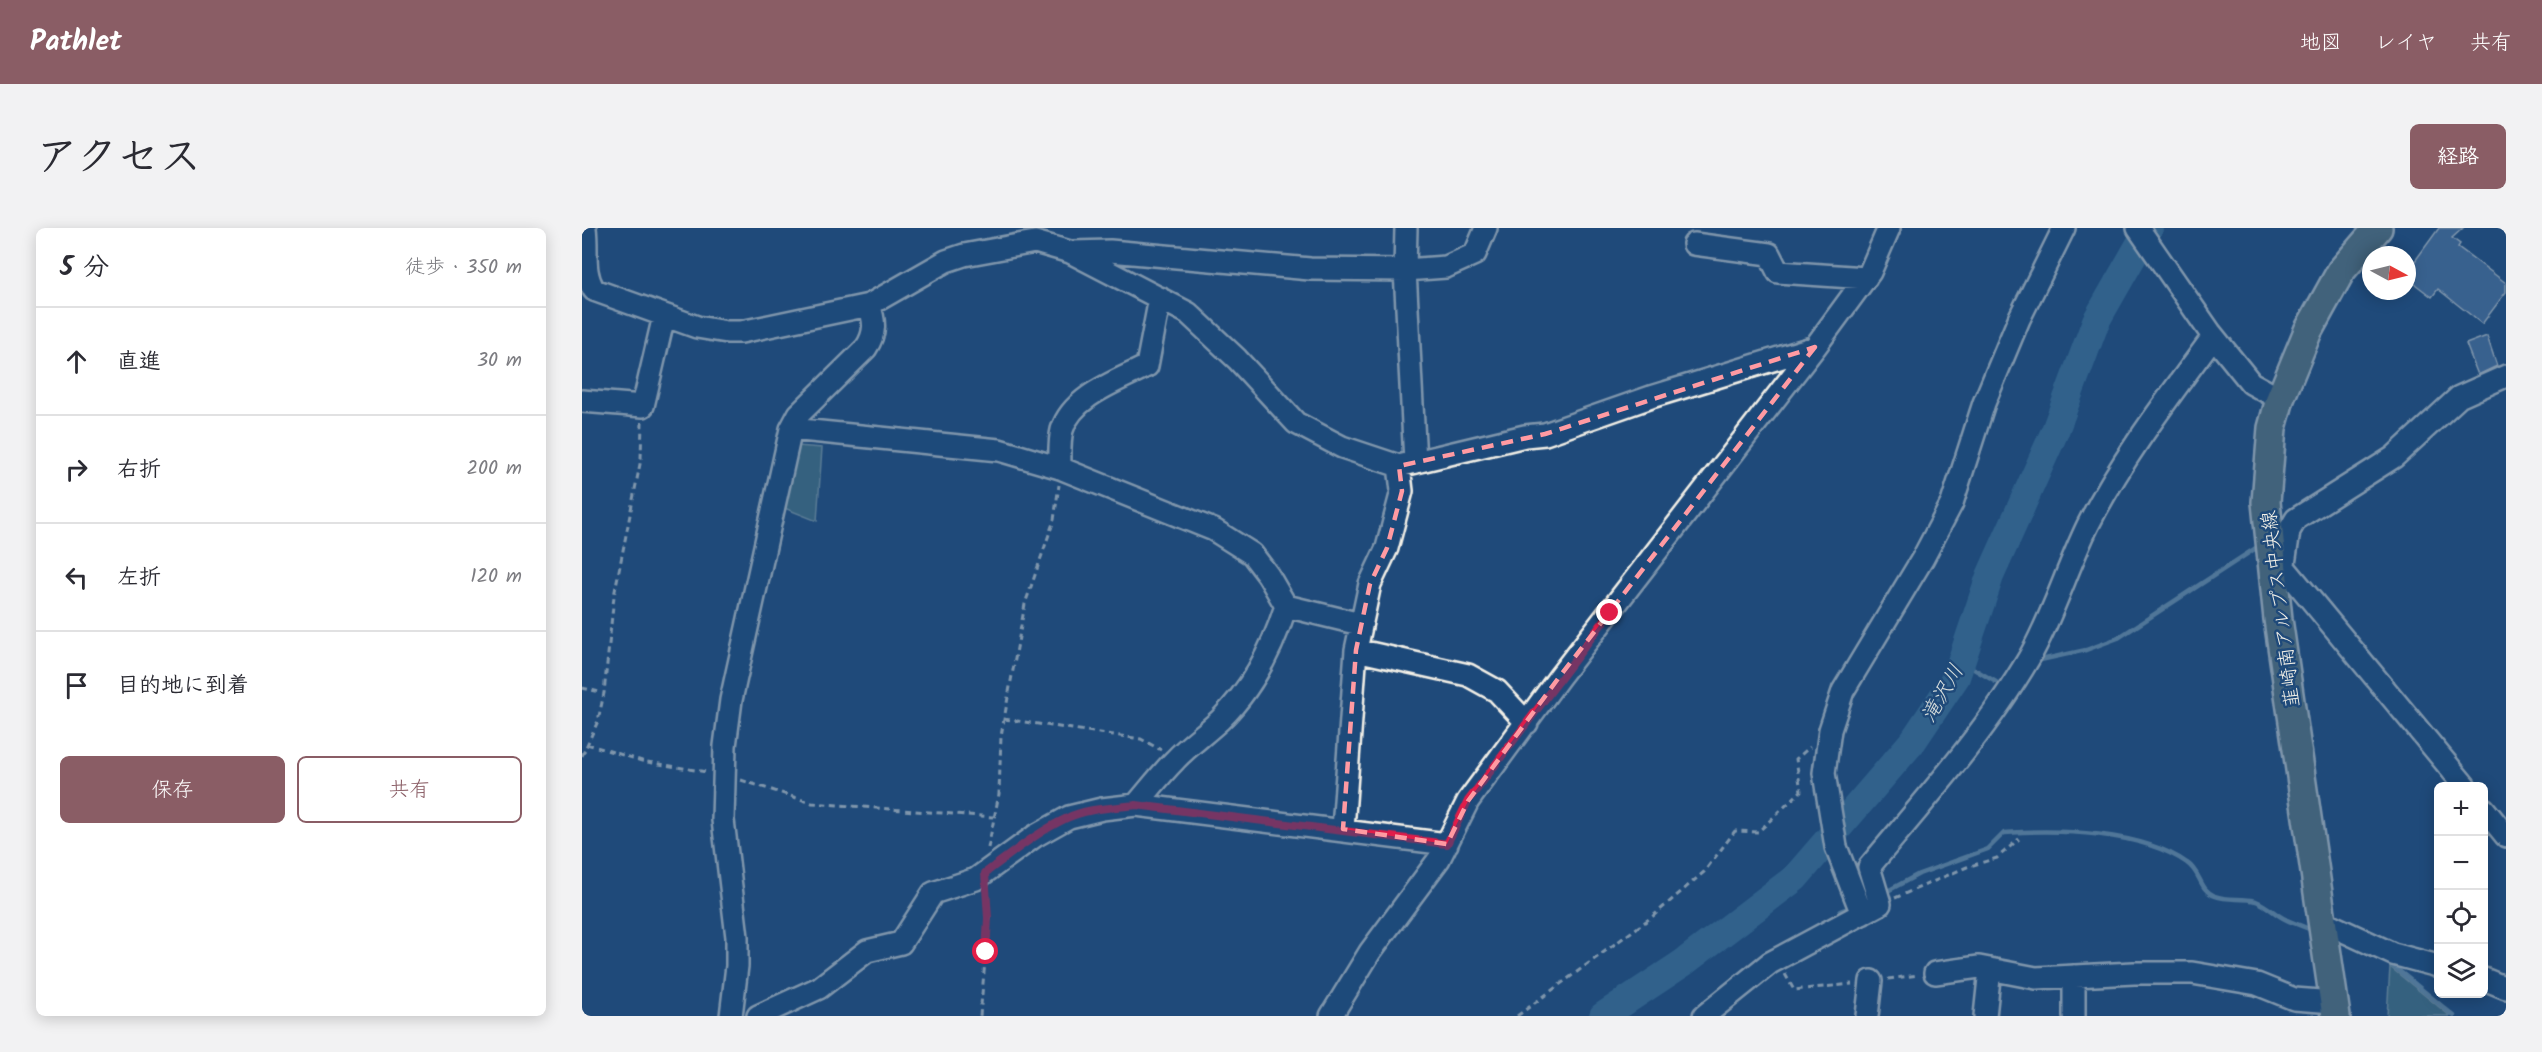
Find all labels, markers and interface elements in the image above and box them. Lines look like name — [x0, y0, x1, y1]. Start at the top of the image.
text: Pathlet — [30, 20, 122, 65]
text: 地図 — [2300, 27, 2342, 60]
text: レイヤ — [2375, 27, 2437, 60]
text: 共有 — [2470, 27, 2512, 60]
button: 経路 — [2410, 124, 2506, 189]
text: アクセス — [36, 125, 201, 192]
north arrow — [2362, 246, 2416, 300]
text: 5 分 — [60, 247, 109, 289]
text: 徒歩 · 350 m — [405, 252, 522, 284]
icon: ahead — [60, 345, 93, 378]
text: 直進 — [117, 345, 161, 380]
text: 30 m — [477, 345, 522, 377]
icon: right — [60, 453, 93, 486]
text: 右折 — [117, 453, 161, 488]
text: 200 m — [466, 453, 522, 485]
street label: 韮崎南アルプス中央線 — [2254, 509, 2310, 709]
icon: left — [60, 561, 93, 594]
text: 左折 — [117, 561, 161, 596]
text: 120 m — [470, 561, 522, 593]
route end — [1596, 599, 1622, 625]
water label: 滝沢川 — [1913, 658, 1973, 729]
icon: arrive — [60, 669, 93, 702]
text: 目的地に到着 — [117, 669, 249, 704]
button: 保存 — [60, 756, 285, 823]
button: 共有 — [297, 756, 522, 823]
map controls — [2434, 782, 2488, 998]
button: + — [2434, 782, 2488, 836]
button: − — [2434, 836, 2488, 890]
button: locate — [2434, 890, 2488, 944]
route start — [972, 938, 998, 964]
button: layers — [2434, 944, 2488, 998]

